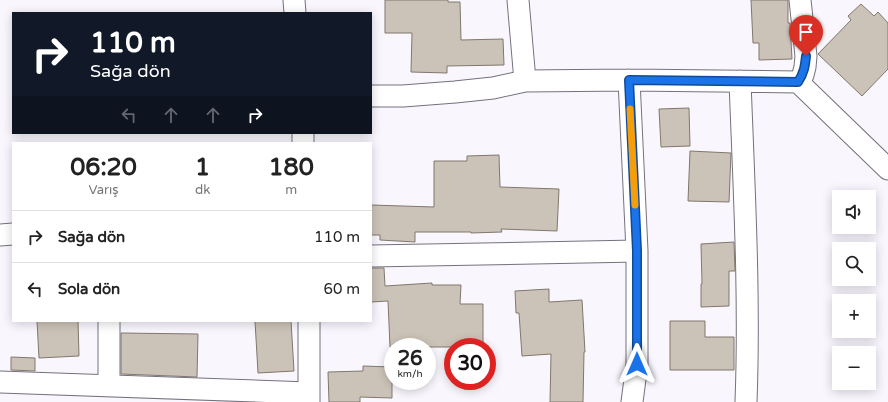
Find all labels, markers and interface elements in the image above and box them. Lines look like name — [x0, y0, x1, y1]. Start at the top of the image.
pin — [789, 15, 823, 56]
icon: arrive — [795, 21, 817, 43]
text: 110 m — [90, 26, 176, 60]
icon: right — [24, 28, 76, 80]
text: Sağa dön — [90, 60, 171, 82]
icon: left — [118, 104, 140, 126]
icon: ahead — [160, 104, 182, 126]
icon: ahead — [202, 104, 224, 126]
icon: right — [244, 104, 266, 126]
text: 06:20 — [70, 153, 137, 182]
text: 1 — [195, 153, 210, 182]
text: 180 — [269, 153, 314, 182]
text: Varış — [88, 182, 119, 198]
text: dk — [195, 182, 210, 198]
text: m — [285, 182, 297, 198]
map controls — [832, 190, 876, 390]
button: sound — [832, 190, 876, 234]
icon: right — [24, 226, 46, 248]
text: Sağa dön — [58, 228, 125, 246]
text: 110 m — [314, 228, 360, 246]
button: search — [832, 242, 876, 286]
icon: left — [24, 278, 46, 300]
text: Sola dön — [58, 280, 120, 298]
text: 60 m — [323, 280, 360, 298]
button: + — [832, 294, 876, 338]
speed limit sign: 30 — [444, 338, 496, 390]
position arrow — [616, 343, 658, 385]
button: − — [832, 346, 876, 390]
text: 26 — [397, 347, 423, 371]
text: km/h — [397, 368, 423, 380]

